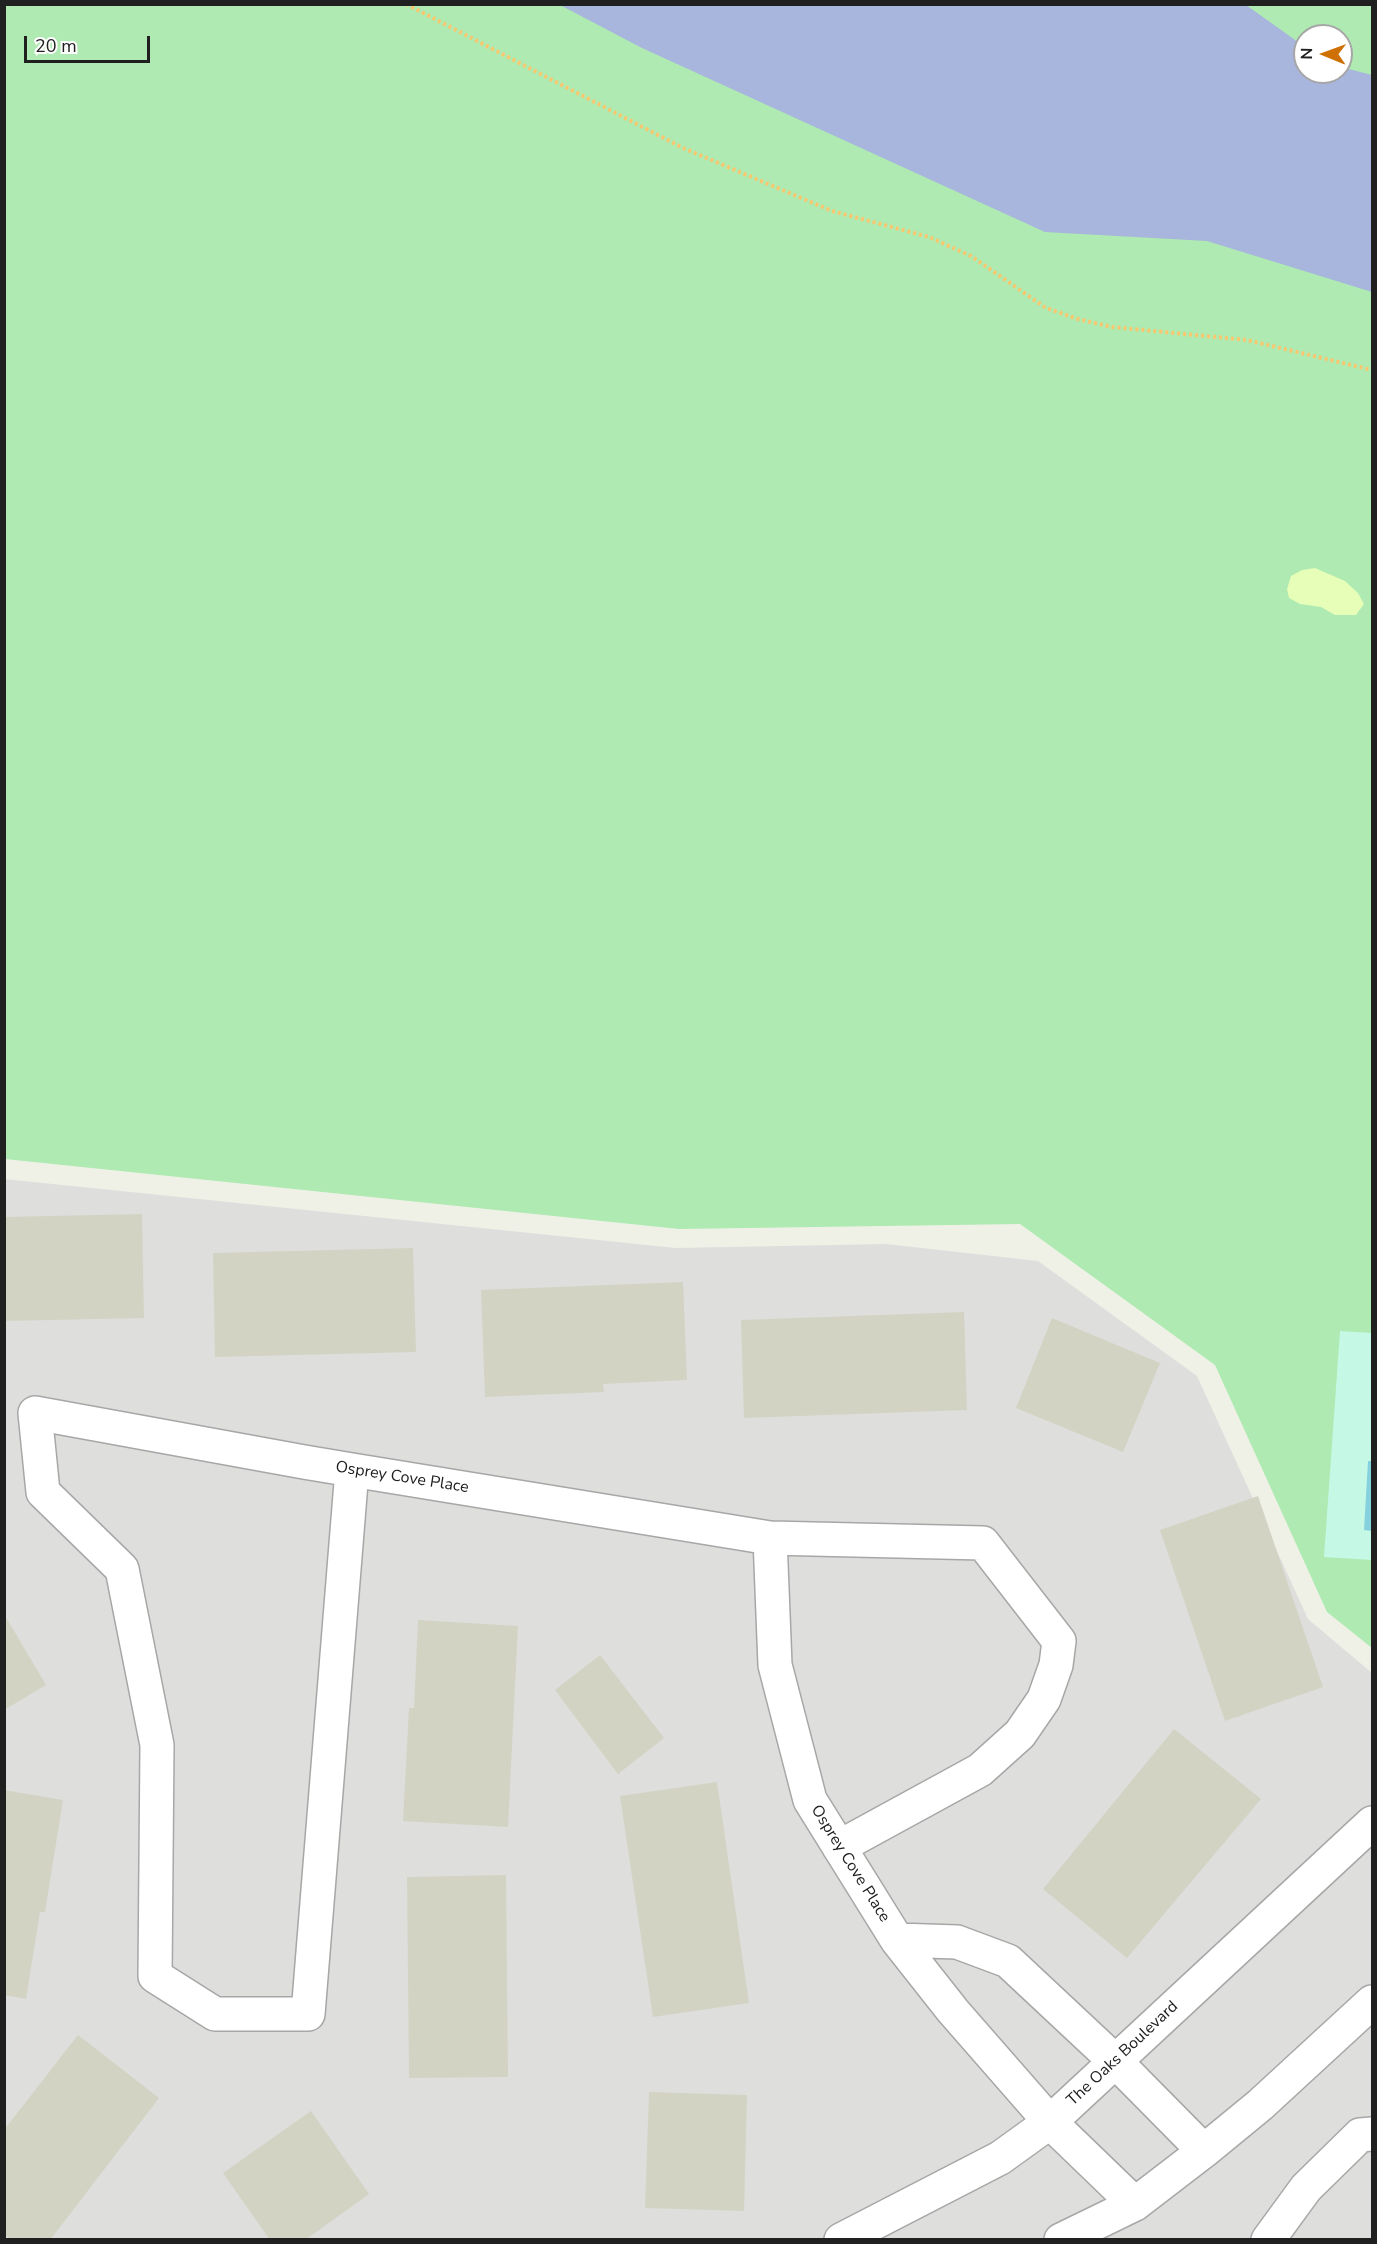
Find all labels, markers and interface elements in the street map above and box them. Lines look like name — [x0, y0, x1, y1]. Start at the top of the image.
scale bar — [27, 24, 153, 62]
north arrow — [1293, 24, 1353, 84]
text: 20 m — [35, 34, 77, 58]
text: N — [1296, 48, 1318, 60]
street label: Osprey Cove Place — [334, 1458, 470, 1498]
street label: Osprey Cove Place — [806, 1802, 894, 1926]
street label: The Oaks Boulevard — [1063, 1998, 1183, 2110]

